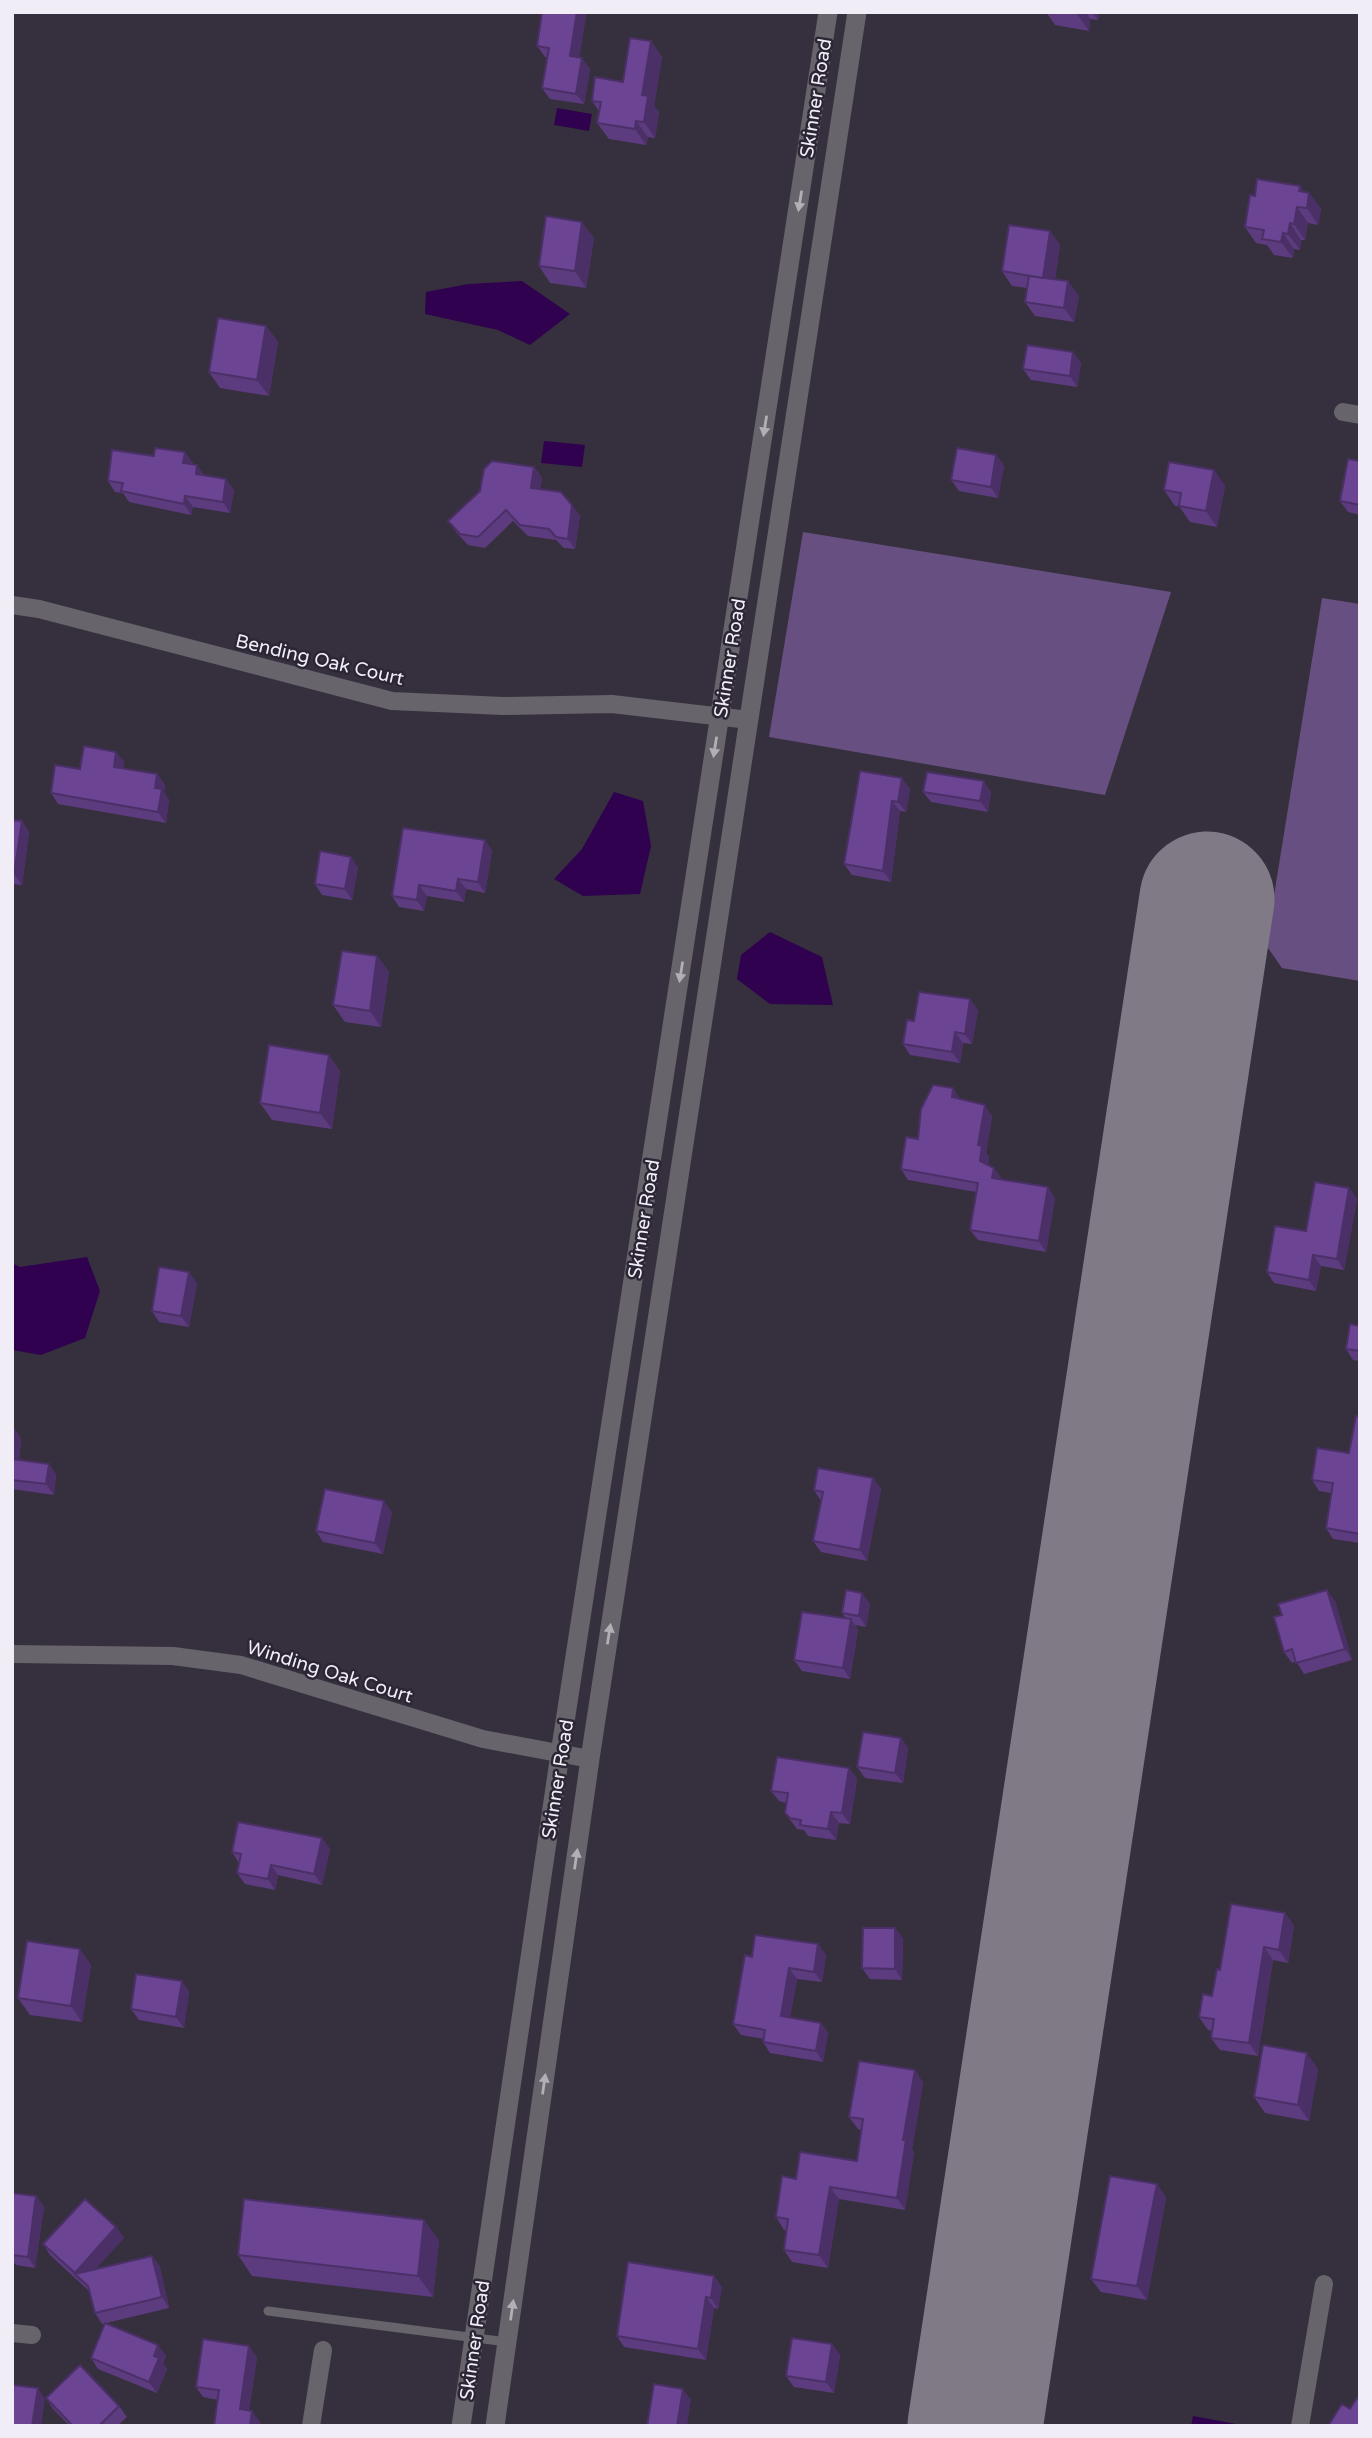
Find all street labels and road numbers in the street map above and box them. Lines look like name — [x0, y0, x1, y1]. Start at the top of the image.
street label: Skinner Road — [796, 37, 836, 159]
street label: Skinner Road — [710, 597, 750, 719]
street label: Bending Oak Court — [233, 630, 406, 690]
street label: Skinner Road — [624, 1158, 664, 1280]
street label: Winding Oak Court — [244, 1636, 415, 1708]
street label: Skinner Road — [538, 1718, 578, 1840]
street label: Skinner Road — [456, 2279, 494, 2401]

